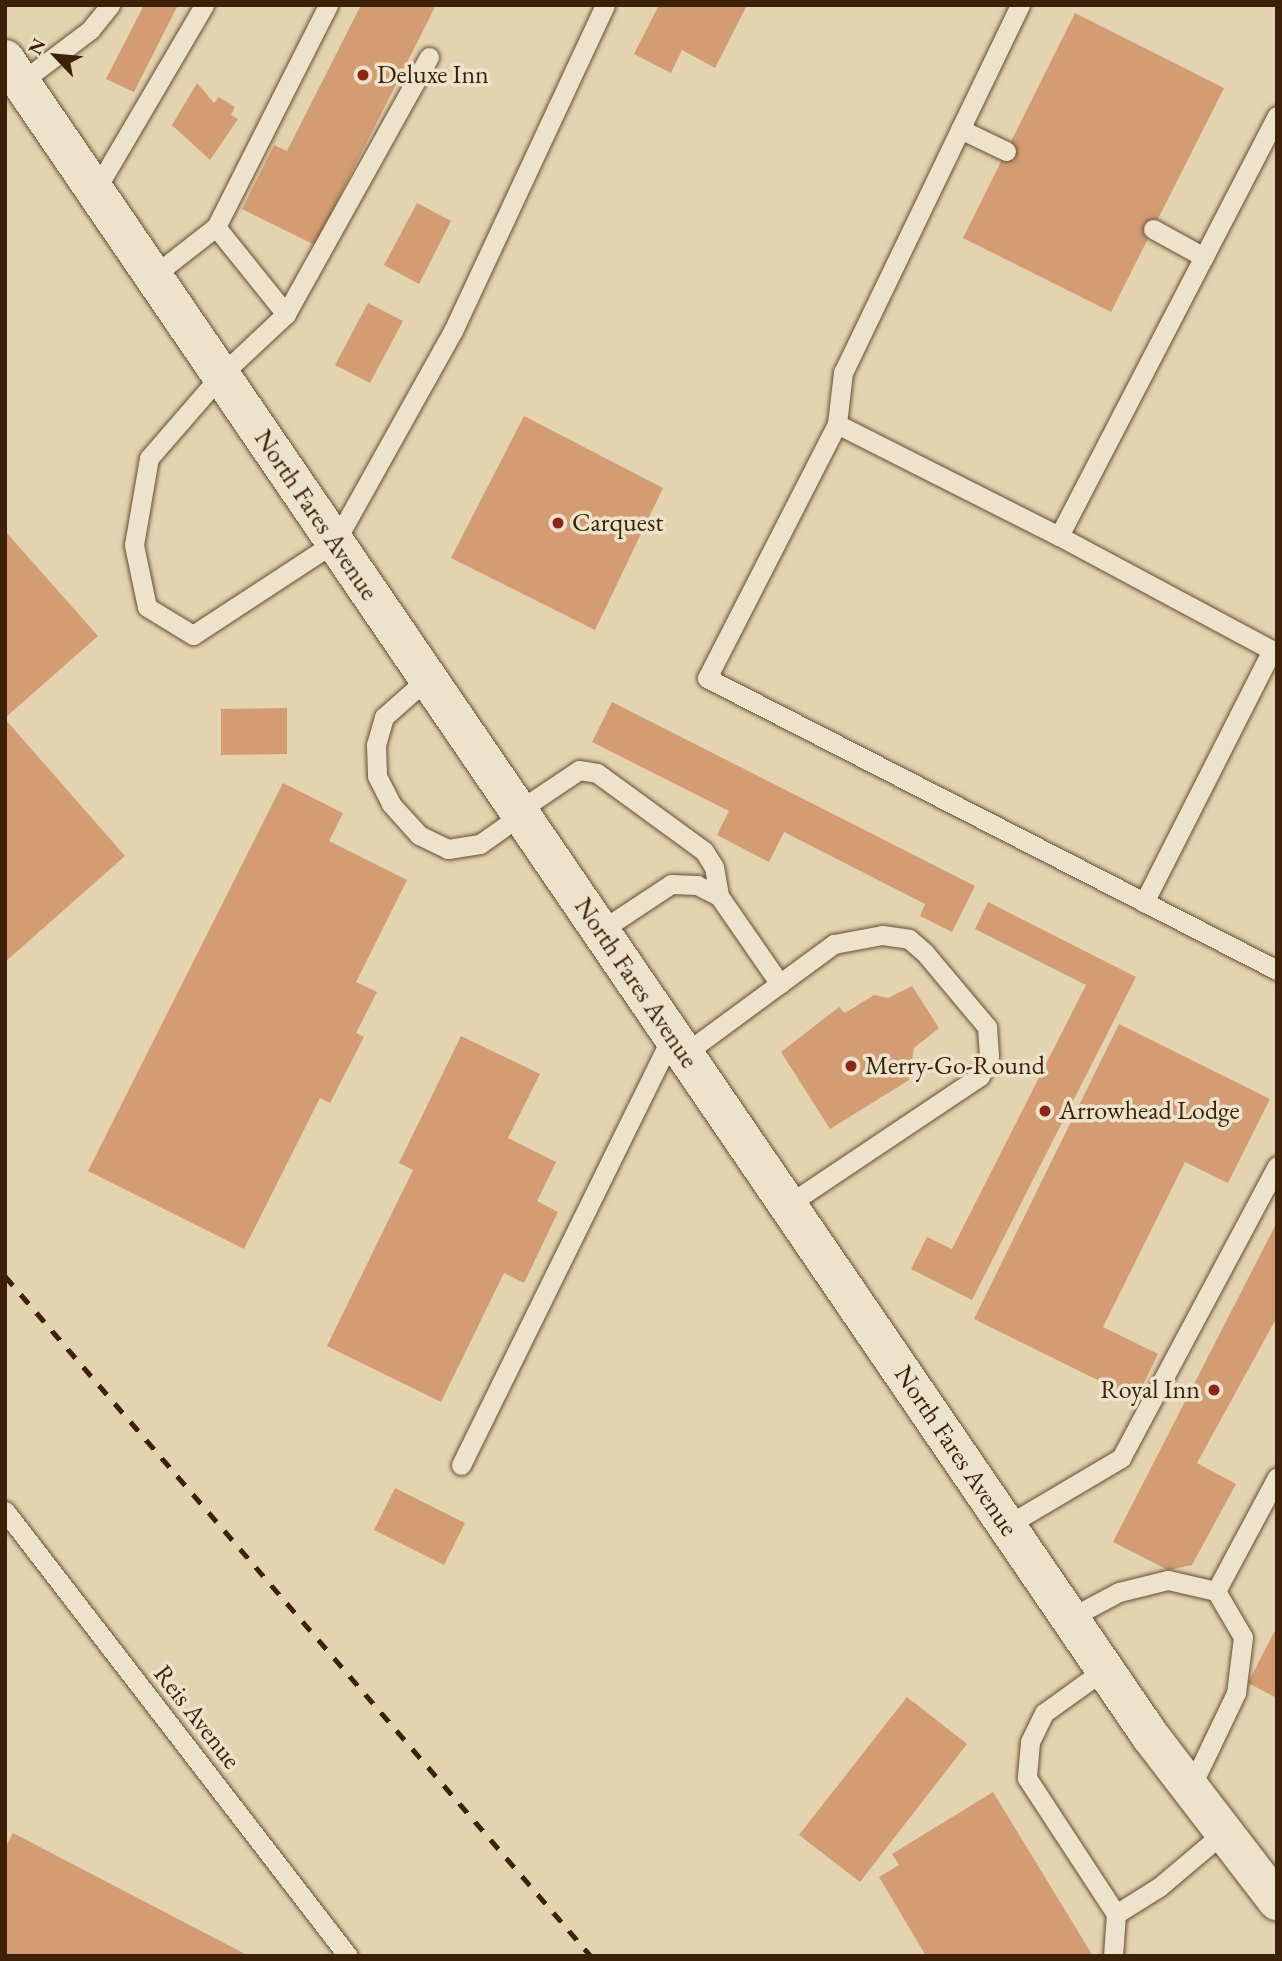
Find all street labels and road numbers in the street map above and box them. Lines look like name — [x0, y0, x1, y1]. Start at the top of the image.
street label: North Fares Avenue — [247, 424, 385, 606]
street label: North Fares Avenue — [567, 892, 705, 1074]
street label: North Fares Avenue — [887, 1360, 1025, 1542]
street label: Reis Avenue — [147, 1659, 247, 1775]

